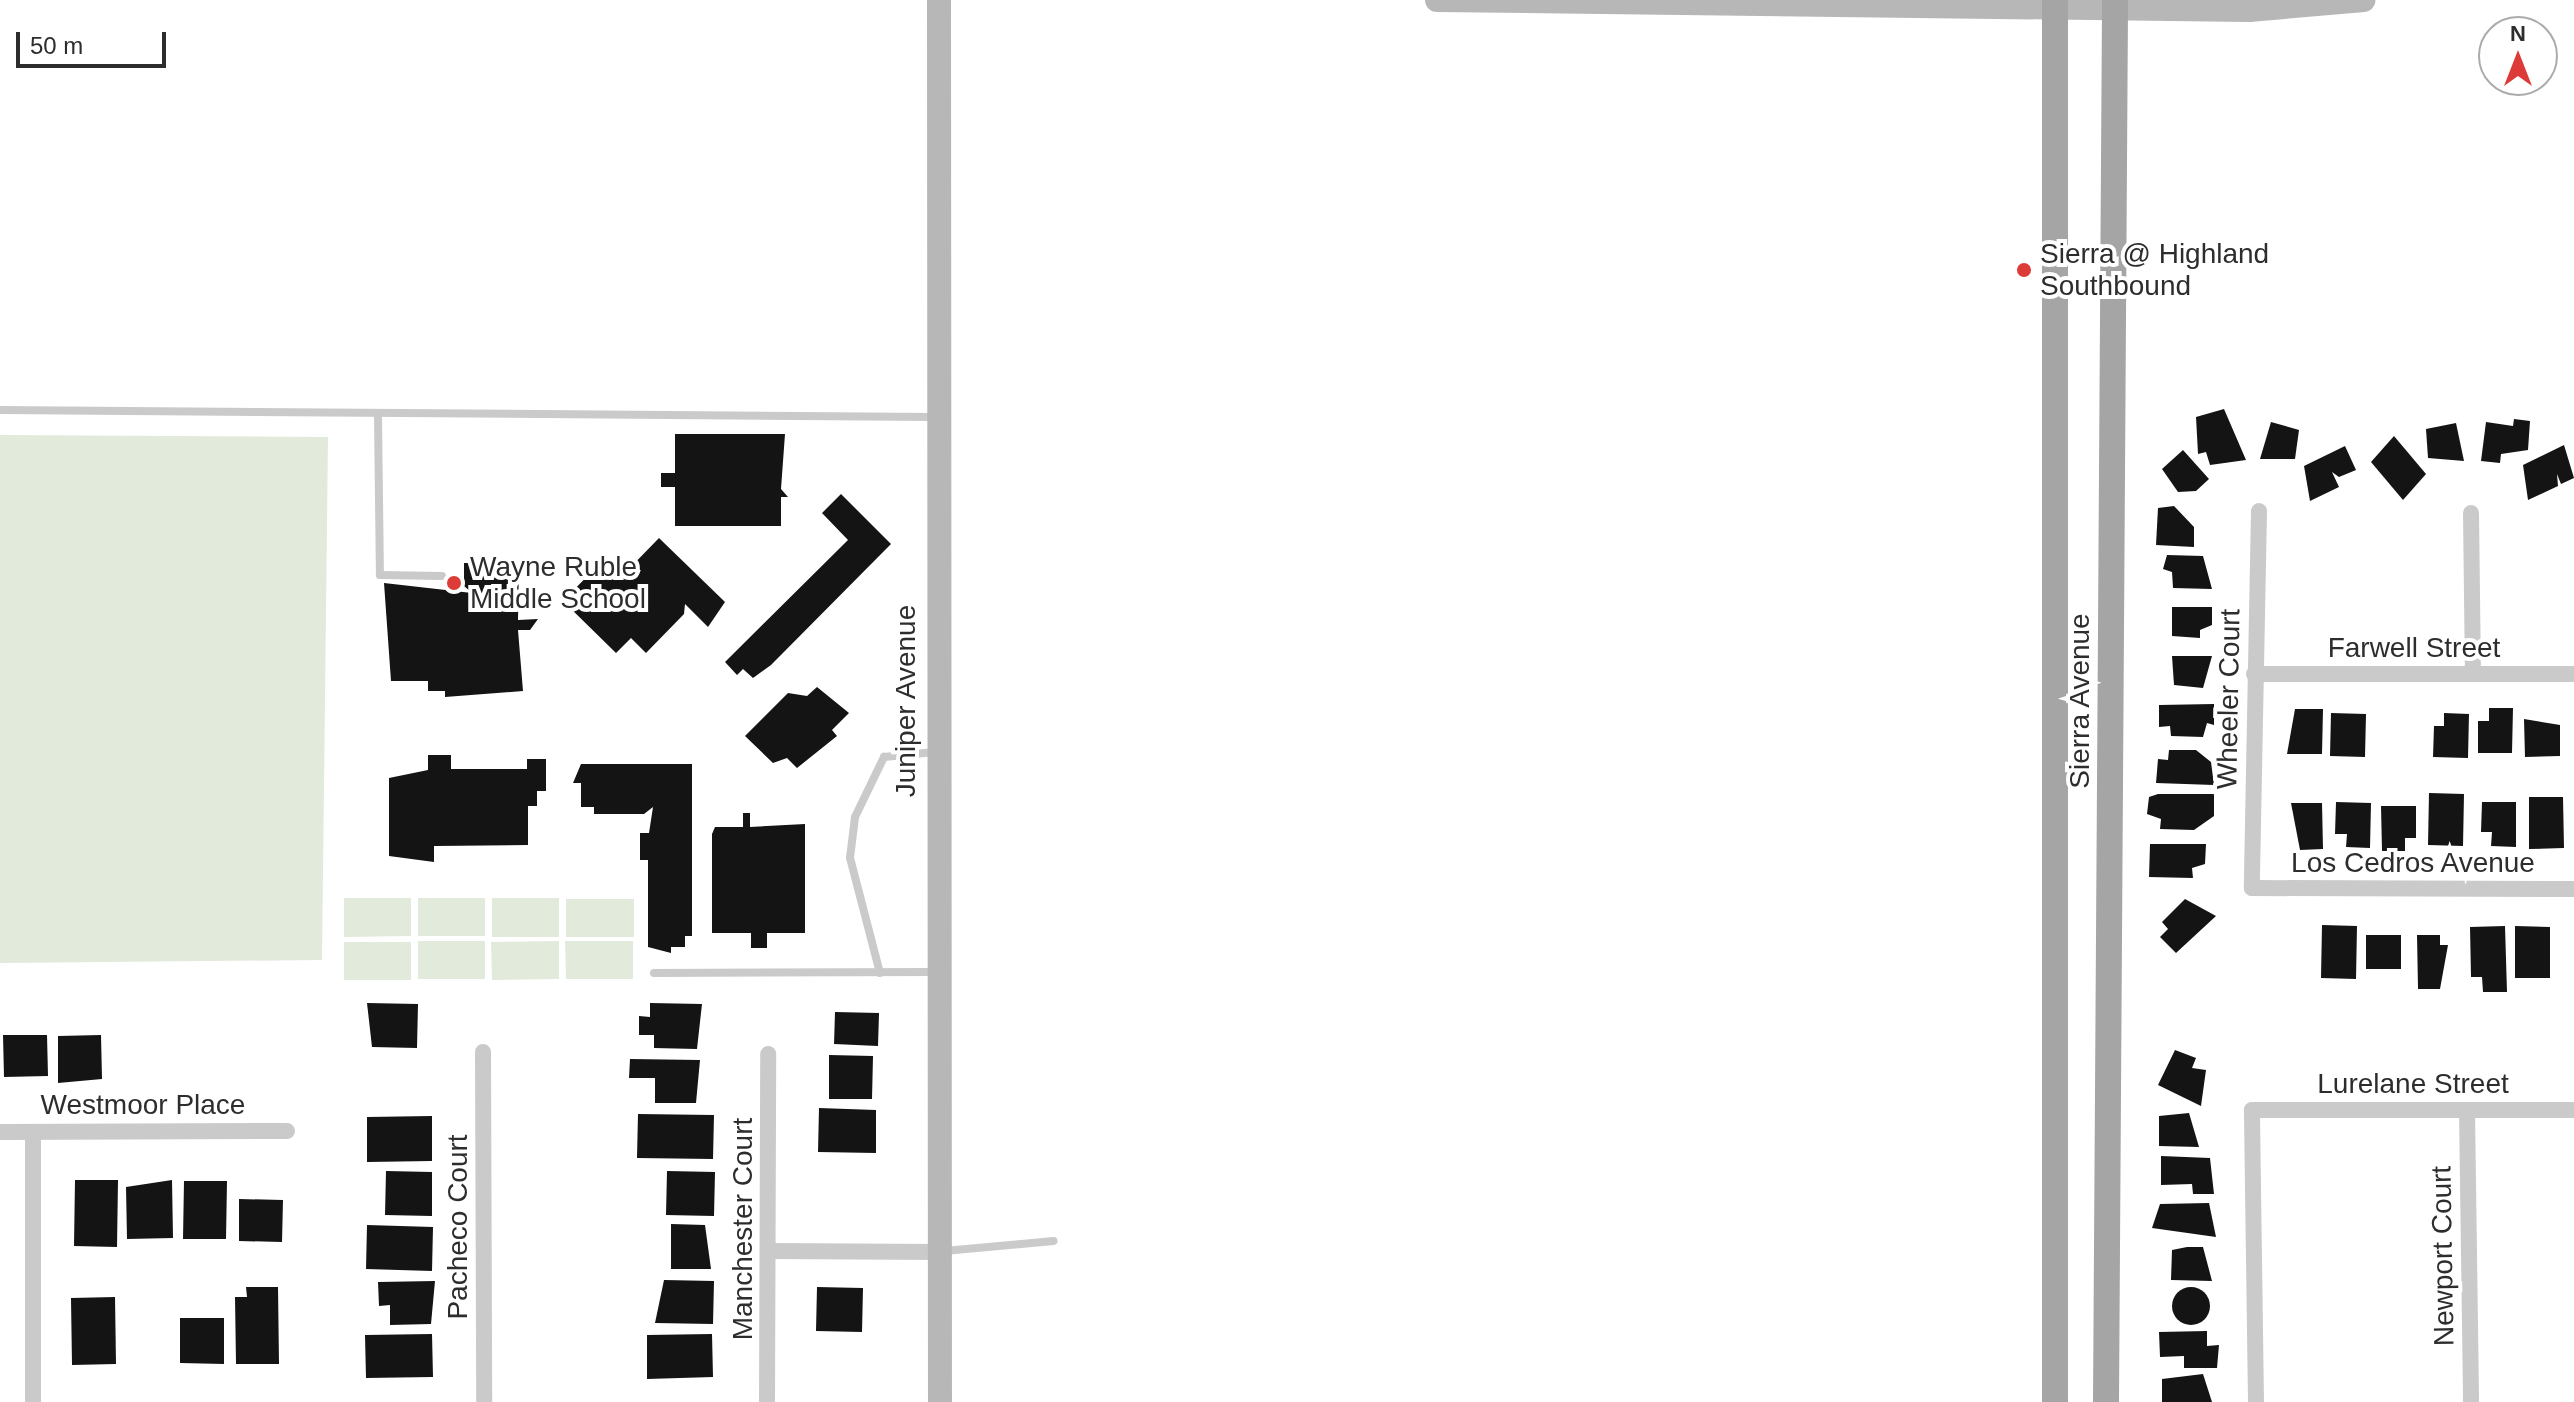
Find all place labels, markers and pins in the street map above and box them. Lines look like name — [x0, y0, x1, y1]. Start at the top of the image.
place label: Sierra @ Highland Southbound — [2040, 237, 2269, 303]
marker: Sierra @ Highland Southbound — [2015, 261, 2033, 279]
place label: Wayne Ruble Middle School — [470, 550, 646, 616]
marker: Wayne Ruble Middle School — [445, 574, 463, 592]

